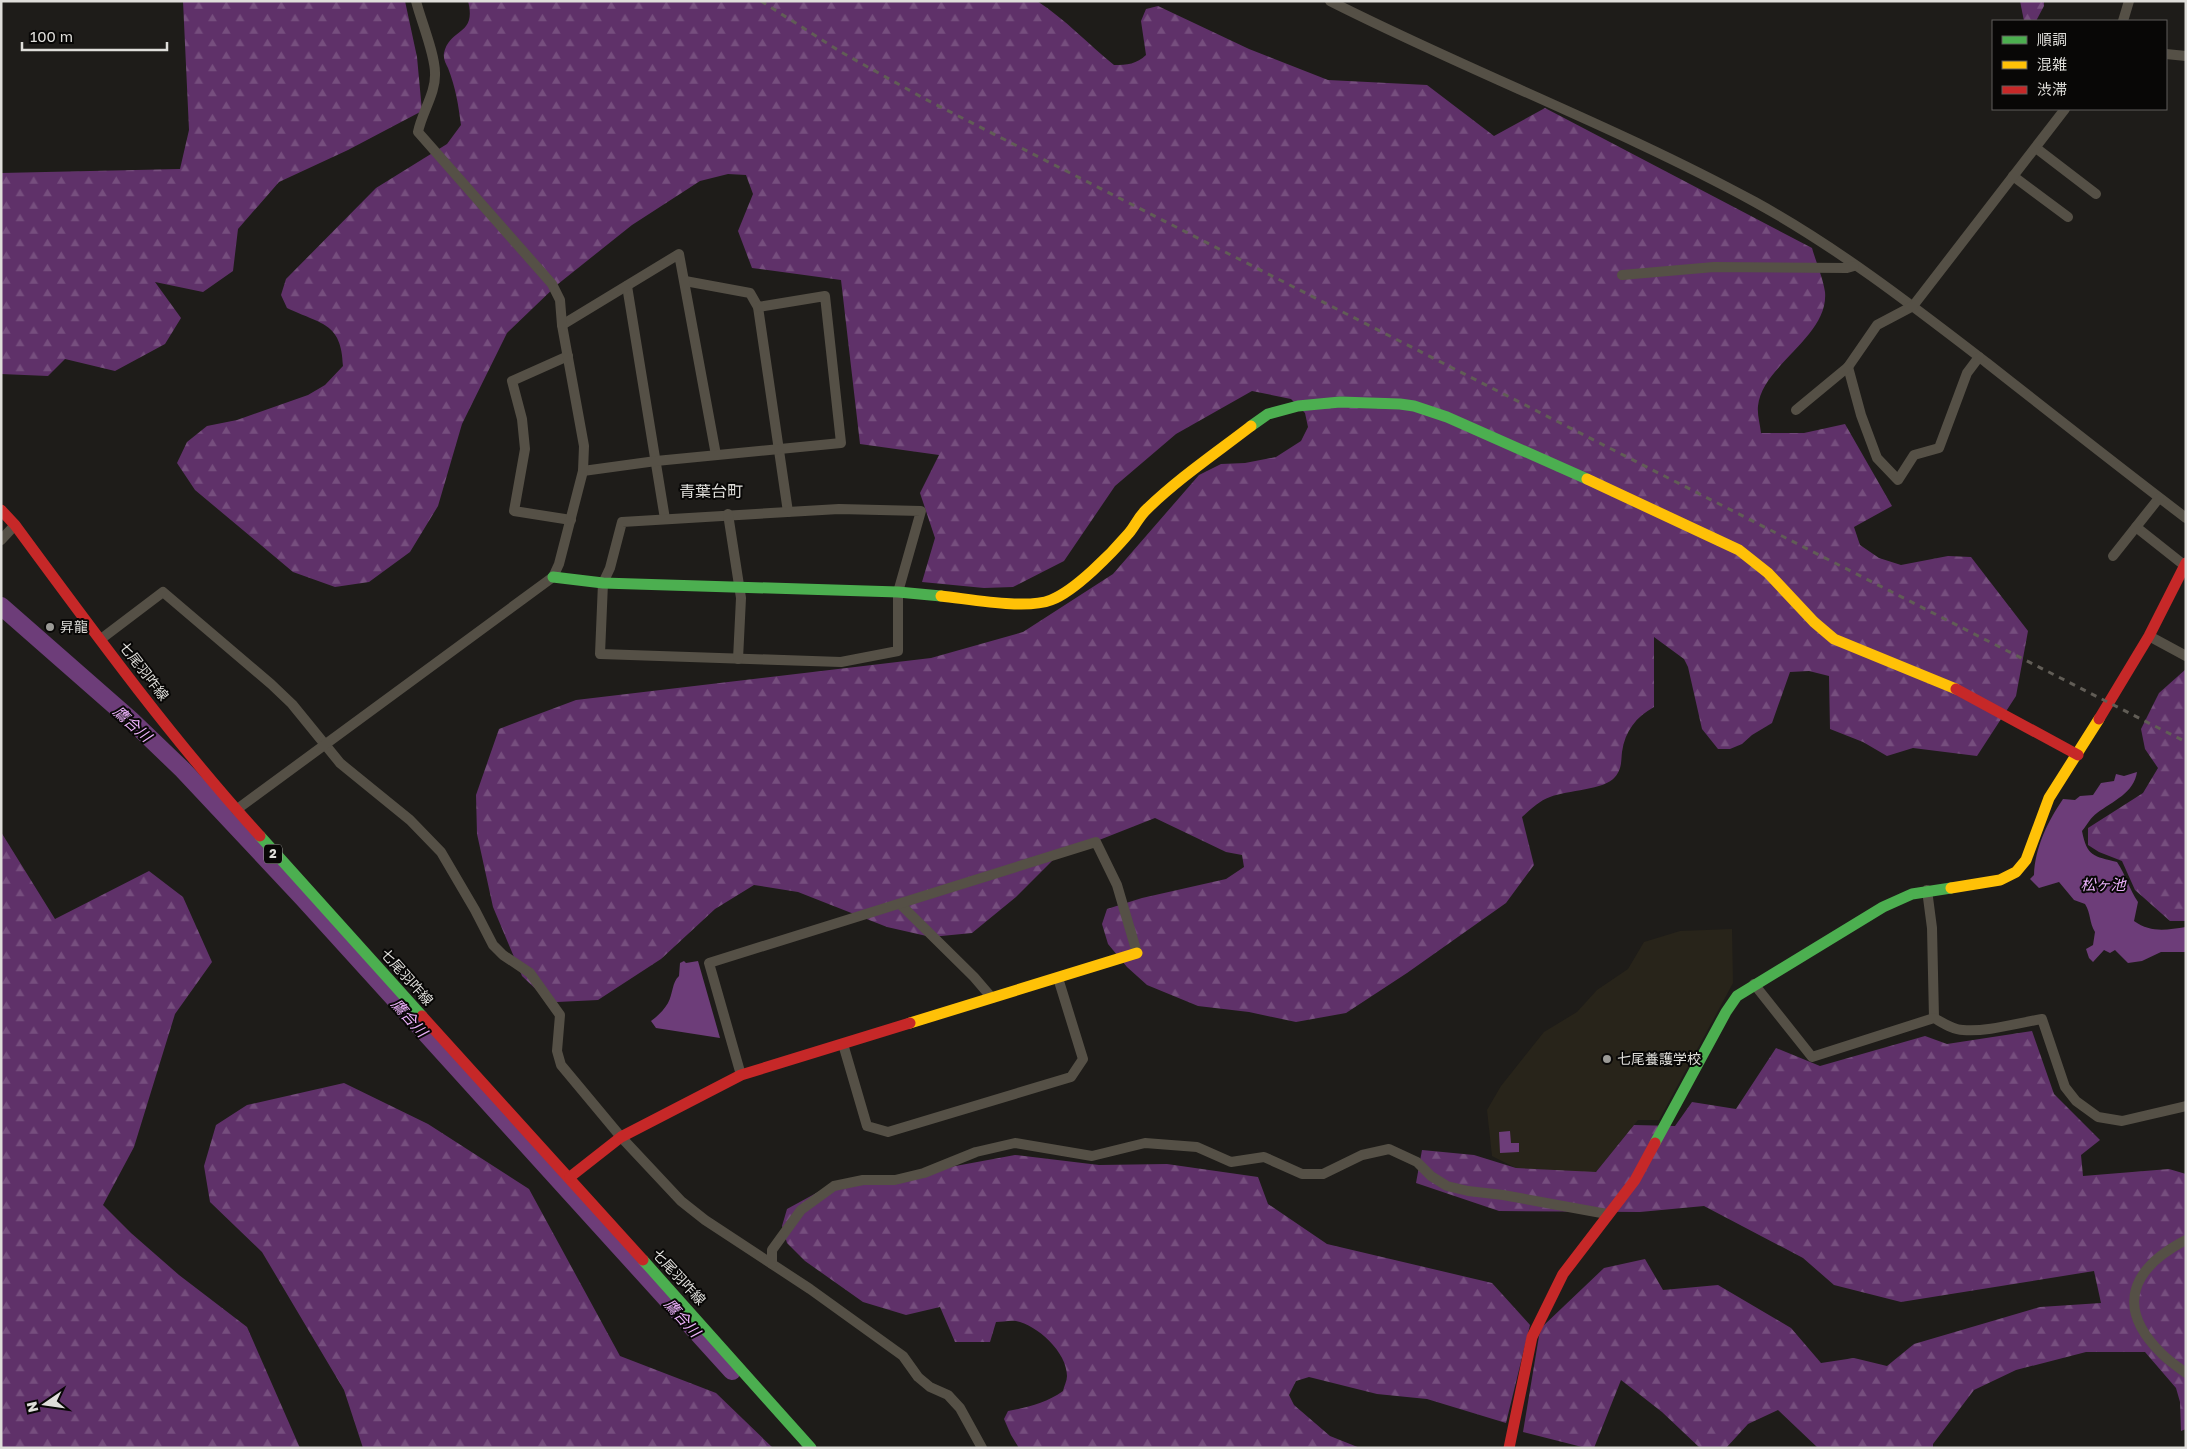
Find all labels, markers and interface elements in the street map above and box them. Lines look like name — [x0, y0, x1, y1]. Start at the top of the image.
scale bar — [22, 20, 168, 52]
legend — [1992, 20, 2167, 110]
text: 100 m — [30, 27, 73, 45]
text: 順調 — [2037, 30, 2067, 48]
text: 混雑 — [2037, 55, 2067, 73]
text: 渋滞 — [2037, 80, 2067, 98]
district label: 青葉台町 — [679, 481, 743, 501]
place label: 昇龍 — [60, 618, 88, 635]
marker: 昇龍 — [44, 621, 56, 633]
street label: 七尾羽咋線 — [116, 638, 173, 704]
water label: 鷹合川 — [110, 702, 157, 746]
road number: 2 — [264, 844, 282, 864]
water label: 松ヶ池 — [2080, 875, 2127, 893]
street label: 七尾羽咋線 — [378, 945, 437, 1008]
water label: 鷹合川 — [388, 995, 433, 1042]
place label: 七尾養護学校 — [1617, 1050, 1701, 1067]
marker: 七尾養護学校 — [1601, 1053, 1613, 1065]
street label: 七尾羽咋線 — [649, 1245, 709, 1308]
water label: 鷹合川 — [661, 1295, 706, 1342]
north arrow — [20, 1379, 70, 1429]
text: N — [22, 1400, 41, 1414]

